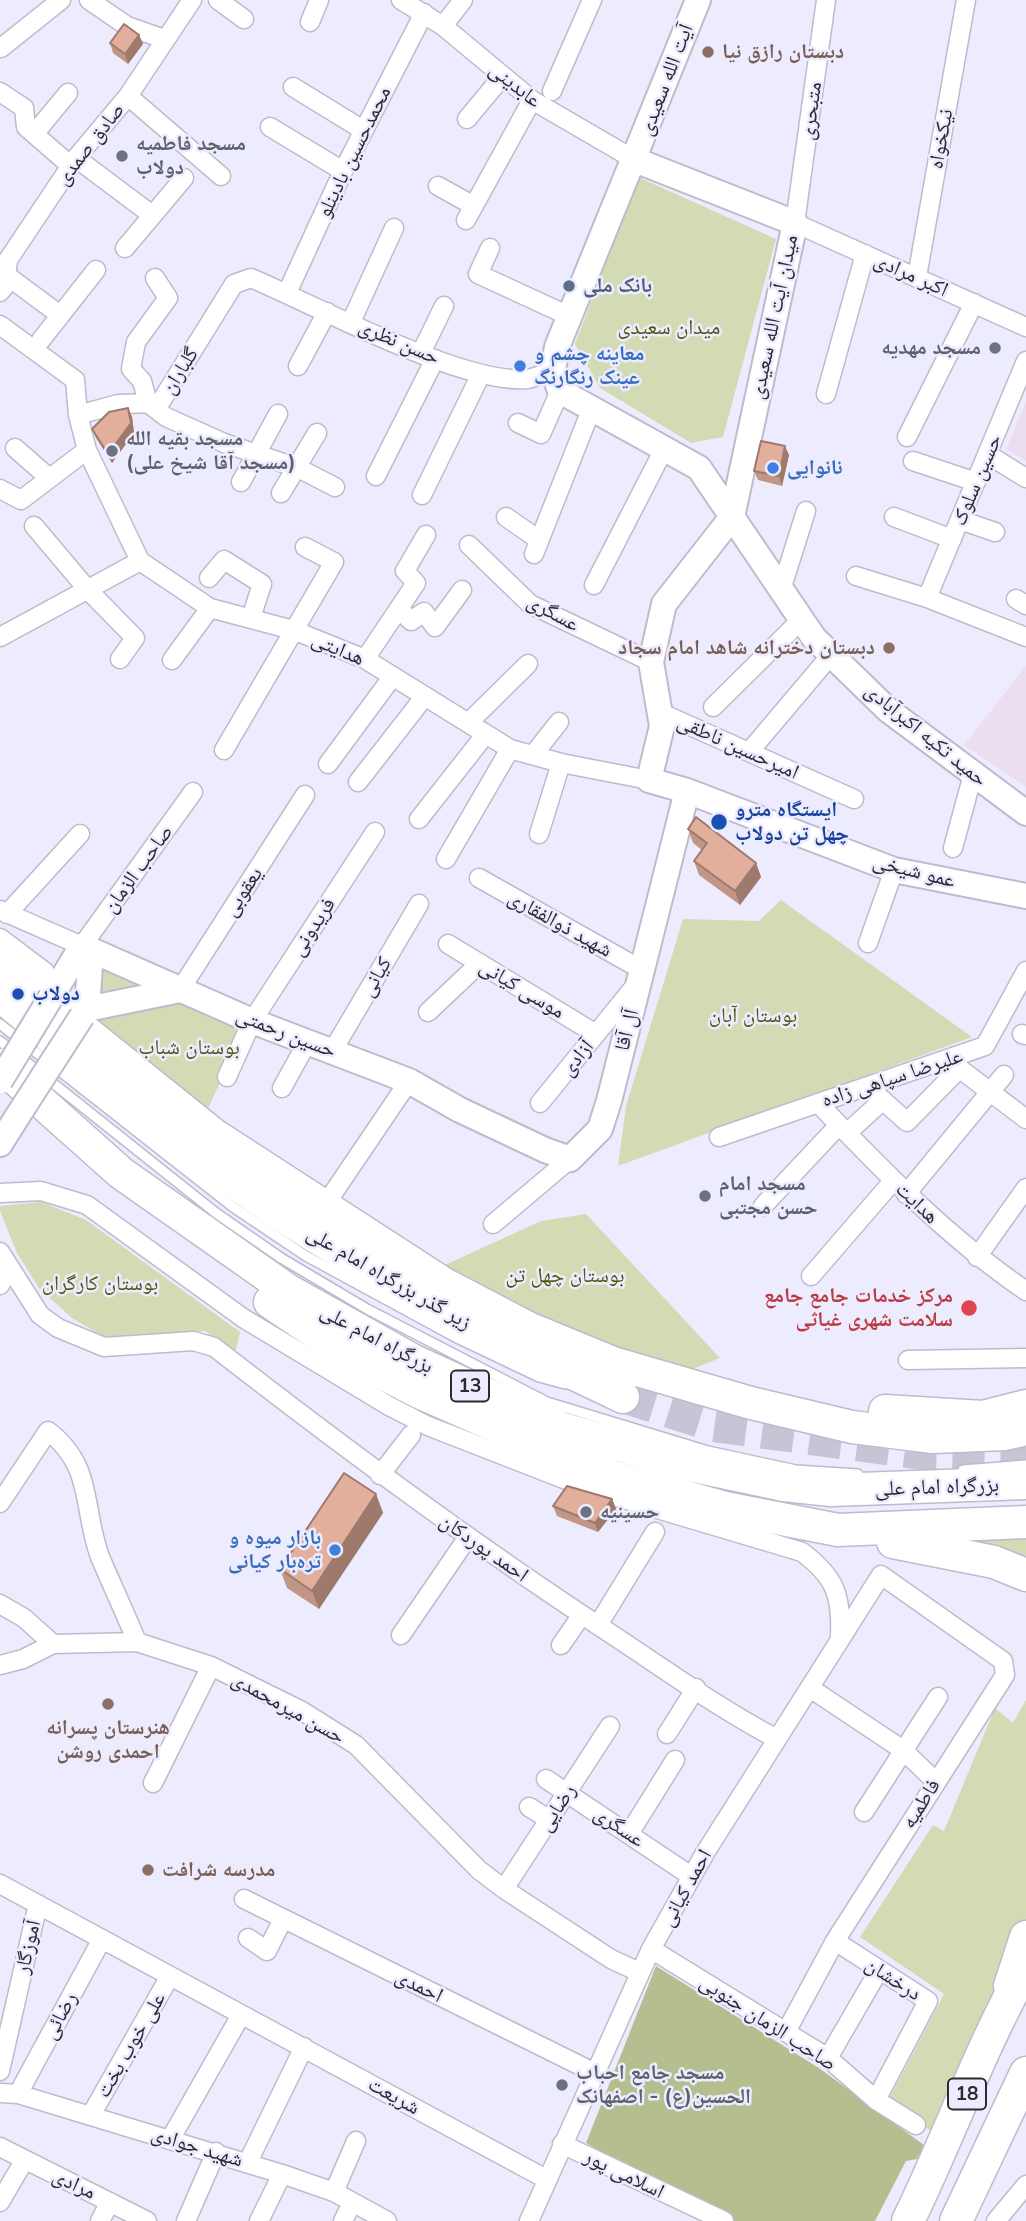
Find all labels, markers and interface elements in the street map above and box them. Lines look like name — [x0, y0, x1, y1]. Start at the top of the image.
street label: آیت الله سعیدی — [633, 21, 699, 139]
place label: دبستان رازق نیا — [722, 39, 844, 65]
marker: دبستان رازق نیا — [700, 44, 716, 60]
street label: عابدینی — [484, 57, 546, 113]
street label: متبحری — [794, 80, 828, 142]
street label: محمدحسین بادینلو — [311, 82, 397, 222]
street label: صادق صمدی — [50, 98, 130, 190]
street label: نیکخواه — [923, 107, 959, 171]
place label: مسجد فاطمیه دولاب — [136, 131, 246, 181]
marker: مسجد فاطمیه دولاب — [114, 148, 130, 164]
street label: میدان آیت الله سعیدی — [744, 233, 804, 401]
street label: اکبر مرادی — [870, 248, 952, 302]
place label: بانک ملی — [583, 273, 652, 299]
marker: بانک ملی — [561, 278, 577, 294]
street label: حسن نظری — [355, 314, 443, 370]
park label: میدان سعیدی — [618, 315, 720, 341]
place label: مسجد مهدیه — [881, 335, 981, 361]
marker: مسجد مهدیه — [987, 340, 1003, 356]
place label: معاینه چشم و عینک رنگارنگ — [534, 341, 644, 391]
street label: گلباران — [156, 343, 204, 399]
marker: معاینه چشم و عینک رنگارنگ — [512, 358, 528, 374]
place label: مسجد بقیه الله (مسجد آقا شیخ علی) — [126, 426, 296, 476]
street label: حسین سلوک — [947, 431, 1007, 529]
marker: مسجد بقیه الله (مسجد آقا شیخ علی) — [104, 443, 120, 459]
place label: نانوایی — [787, 455, 843, 481]
marker: نانوایی — [765, 460, 781, 476]
street label: عسگری — [523, 589, 583, 637]
street label: هدایتی — [308, 627, 368, 671]
place label: دبستان دخترانه شاهد امام سجاد — [618, 635, 875, 661]
marker: دبستان دخترانه شاهد امام سجاد — [881, 640, 897, 656]
street label: حمید تکیه اکبرآبادی — [860, 678, 992, 792]
street label: امیرحسین ناطقی — [673, 709, 803, 785]
place label: ایستگاه مترو چهل تن دولاب — [735, 797, 849, 847]
marker: ایستگاه مترو چهل تن دولاب — [709, 812, 729, 832]
street label: صاحب الزمان — [98, 820, 178, 918]
street label: عمو شیخی — [870, 849, 958, 893]
street label: یعقوبی — [218, 862, 268, 922]
street label: شهید ذوالفقاری — [503, 885, 617, 963]
street label: فریدونی — [285, 893, 341, 961]
street label: کیانی — [355, 953, 397, 1001]
street label: موسی کیانی — [475, 954, 569, 1024]
place label: دولاب — [32, 981, 80, 1007]
marker: دولاب — [10, 986, 26, 1002]
street label: حسین رحمتی — [233, 1002, 339, 1064]
park label: بوستان آبان — [709, 1003, 797, 1029]
street label: آل آقا — [610, 1007, 644, 1053]
park label: بوستان شباب — [138, 1035, 240, 1061]
street label: آزادی — [555, 1035, 599, 1081]
street label: علیرضا سپاهی زاده — [818, 1043, 966, 1113]
place label: مسجد امام حسن مجتبی — [719, 1171, 818, 1221]
street label: هدایت — [890, 1177, 944, 1229]
marker: مسجد امام حسن مجتبی — [697, 1188, 713, 1204]
street label: زیر گذر بزرگراه امام علی — [302, 1221, 476, 1335]
park label: بوستان چهل تن — [506, 1263, 624, 1289]
park label: بوستان کارگران — [42, 1271, 158, 1297]
place label: مرکز خدمات جامع جامع سلامت شهری غیاثی — [764, 1283, 953, 1333]
marker: مرکز خدمات جامع جامع سلامت شهری غیاثی — [959, 1298, 979, 1318]
street label: بزرگراه امام علی — [316, 1299, 438, 1379]
road number: 13 — [451, 1370, 489, 1402]
street label: بزرگراه امام علی — [874, 1472, 1000, 1502]
place label: حسینیه — [600, 1499, 659, 1525]
marker: حسینیه — [578, 1504, 594, 1520]
street label: احمد پوردکان — [435, 1508, 533, 1588]
place label: بازار میوه و تره‌بار کیانی — [228, 1525, 321, 1575]
marker: بازار میوه و تره‌بار کیانی — [327, 1542, 343, 1558]
street label: حسن میرمحمدی — [227, 1666, 349, 1750]
marker: هنرستان پسرانه احمدی روشن — [100, 1696, 116, 1712]
place label: هنرستان پسرانه احمدی روشن — [46, 1715, 170, 1765]
street label: فاطمیه — [896, 1775, 946, 1833]
street label: رضایی — [532, 1780, 582, 1836]
street label: عسگری — [589, 1801, 649, 1853]
street label: احمد کیانی — [655, 1845, 717, 1931]
place label: مدرسه شرافت — [162, 1857, 275, 1883]
marker: مدرسه شرافت — [140, 1862, 156, 1878]
street label: آموزگار — [10, 1918, 46, 1976]
street label: درخشان — [860, 1952, 926, 2006]
street label: احمدی — [391, 1964, 447, 2008]
street label: صاحب الزمان جنوبی — [695, 1969, 841, 2077]
street label: رضائی — [37, 1988, 83, 2044]
street label: علی خوب بخت — [91, 1988, 171, 2102]
place label: مسجد جامع احباب الحسین(ع) - اصفهانک — [576, 2060, 751, 2110]
street label: شریعت — [364, 2072, 424, 2120]
marker: مسجد جامع احباب الحسین(ع) - اصفهانک — [554, 2077, 570, 2093]
road number: 18 — [948, 2078, 986, 2110]
street label: شهید جوادی — [148, 2121, 246, 2173]
street label: اسلامی پور — [580, 2144, 668, 2204]
street label: مرادی — [48, 2163, 100, 2205]

